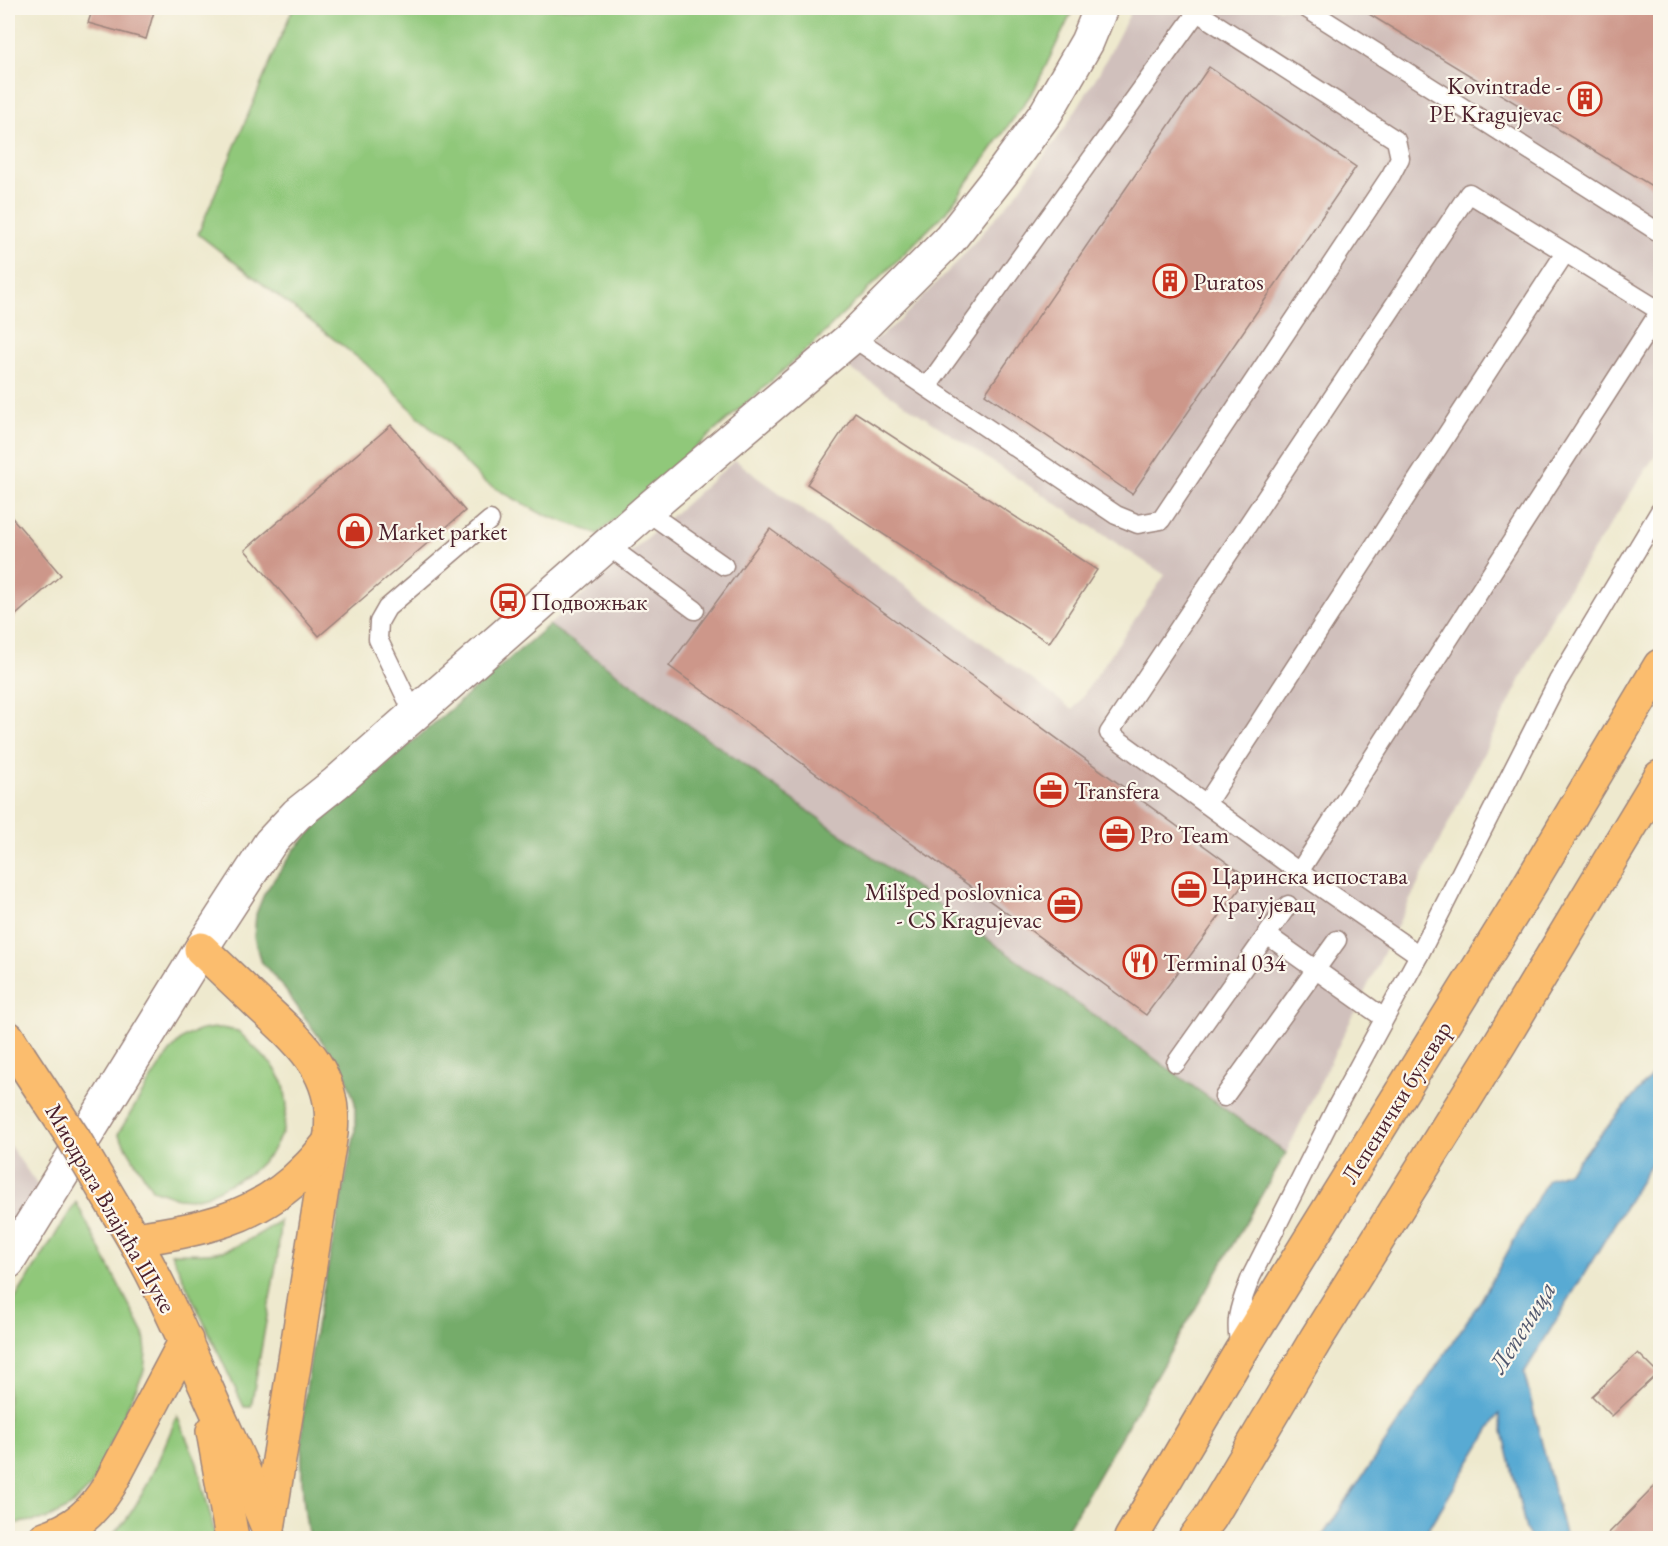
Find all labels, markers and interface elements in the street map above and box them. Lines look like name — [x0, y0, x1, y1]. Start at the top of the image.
place label: Kovintrade - PE Kragujevac — [1429, 70, 1562, 129]
building icon: Kovintrade - PE Kragujevac — [1567, 81, 1603, 117]
building icon: Puratos — [1152, 263, 1188, 299]
place label: Puratos — [1193, 266, 1264, 297]
shop icon: Market parket — [337, 513, 373, 549]
place label: Market parket — [378, 516, 508, 547]
bus stop icon: Подвожњак — [490, 583, 526, 619]
place label: Подвожњак — [531, 586, 648, 617]
office icon: Transfera — [1033, 772, 1069, 808]
place label: Transfera — [1074, 775, 1160, 806]
office icon: Pro Team — [1099, 816, 1135, 852]
place label: Pro Team — [1140, 819, 1229, 850]
place label: Царинска испостава Крагујевац — [1212, 860, 1408, 919]
office icon: Царинска испостава Крагујевац — [1171, 871, 1207, 907]
place label: Milšped poslovnica - CS Kragujevac — [865, 876, 1042, 935]
office icon: Milšped poslovnica - CS Kragujevac — [1047, 887, 1083, 923]
restaurant icon: Terminal 034 — [1122, 944, 1158, 980]
place label: Terminal 034 — [1163, 947, 1286, 978]
street label: Лепенички булевар — [1333, 1015, 1459, 1189]
street label: Миодрага Влајића Шуке — [38, 1098, 184, 1318]
water label: Лепеница — [1479, 1275, 1563, 1381]

